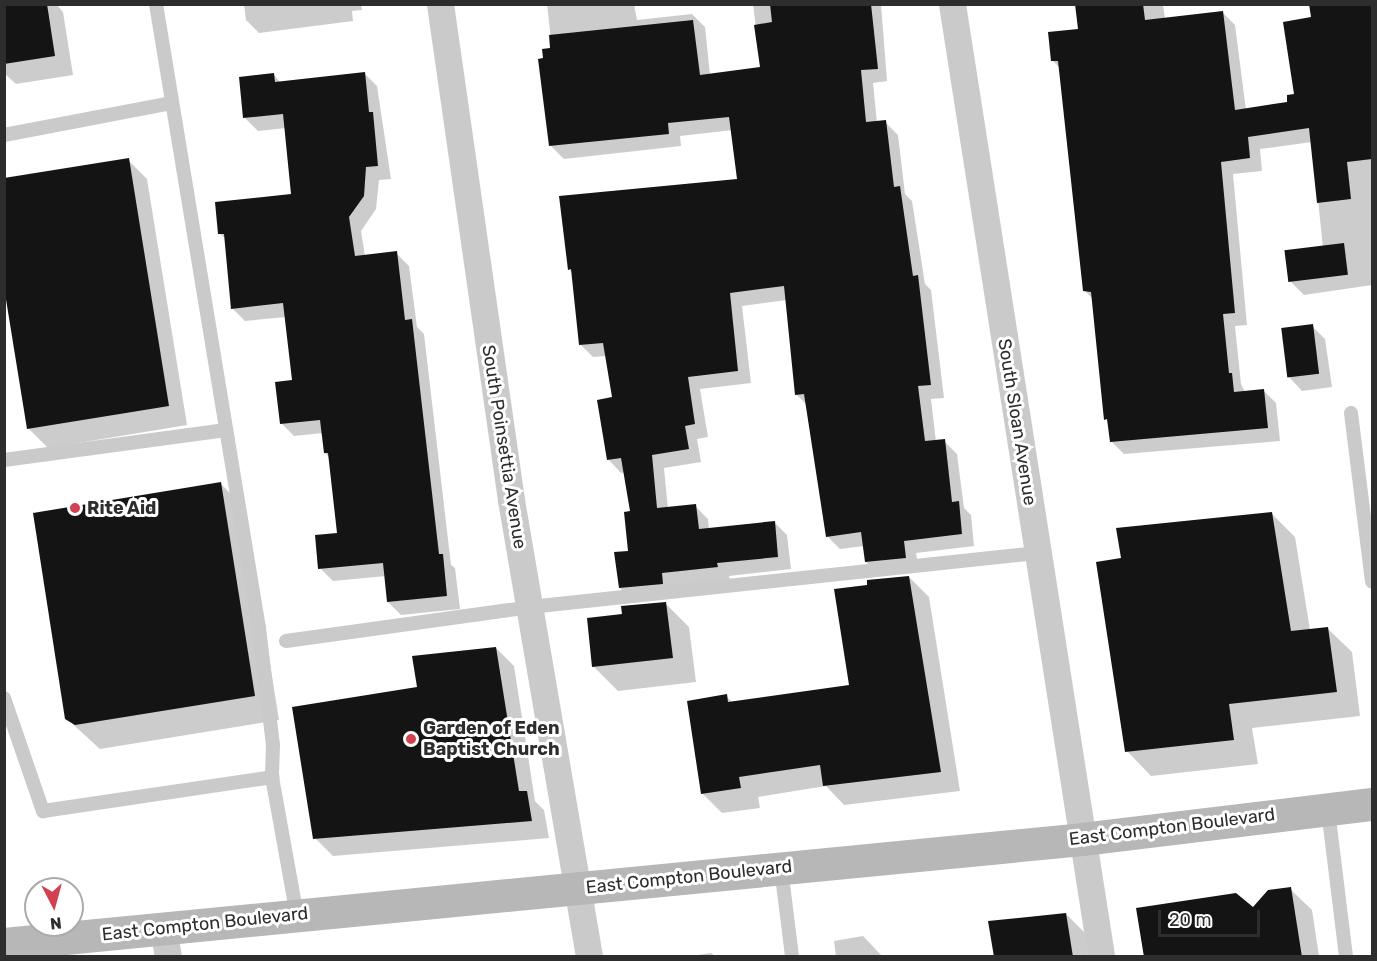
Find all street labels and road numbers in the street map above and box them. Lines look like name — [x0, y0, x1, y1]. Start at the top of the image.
street label: South Sloan Avenue — [993, 337, 1041, 507]
street label: South Poinsettia Avenue — [477, 343, 531, 551]
street label: East Compton Boulevard — [1068, 804, 1276, 850]
street label: East Compton Boulevard — [585, 855, 793, 899]
street label: East Compton Boulevard — [101, 902, 309, 946]

